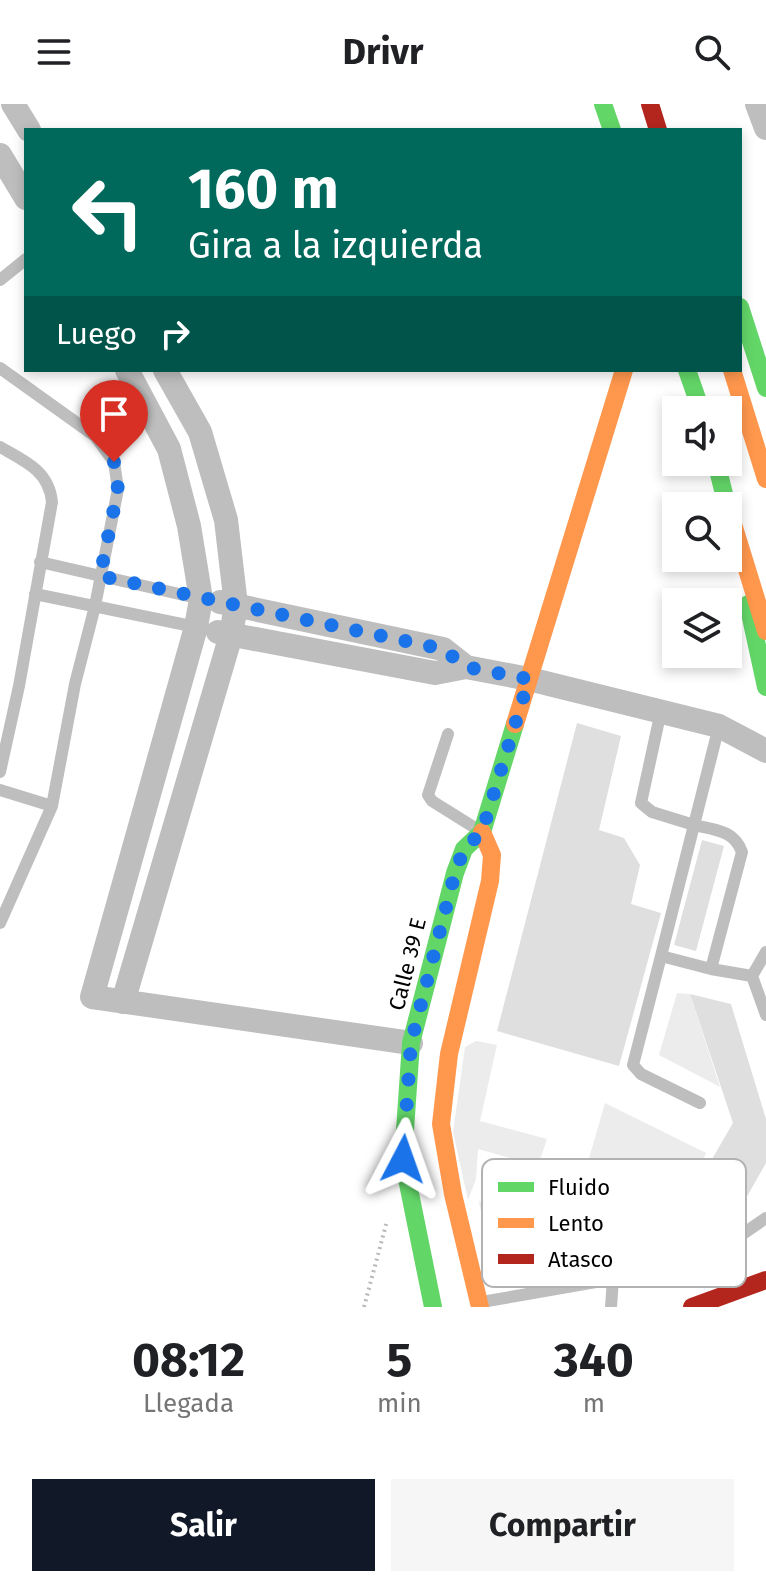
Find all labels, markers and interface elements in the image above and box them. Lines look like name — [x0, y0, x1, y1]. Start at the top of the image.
icon: menu — [32, 30, 76, 74]
text: Drivr — [343, 30, 423, 74]
icon: search — [690, 30, 734, 74]
text: 160 m — [188, 156, 339, 223]
icon: left — [56, 160, 160, 264]
text: Gira a la izquierda — [188, 224, 483, 268]
icon: right — [153, 312, 197, 356]
text: Luego — [56, 316, 137, 352]
pin — [80, 380, 148, 462]
icon: arrive — [92, 392, 136, 436]
map controls — [662, 396, 742, 668]
button: sound — [662, 396, 742, 476]
button: search — [662, 492, 742, 572]
button: layers — [662, 588, 742, 668]
street label: Calle 39 E — [383, 915, 432, 1013]
position arrow — [361, 1117, 445, 1201]
legend — [482, 1159, 746, 1287]
text: Fluido — [548, 1174, 610, 1201]
text: Lento — [548, 1210, 604, 1237]
text: Atasco — [548, 1246, 613, 1273]
text: 08:12 — [132, 1331, 245, 1389]
text: 5 — [387, 1331, 412, 1389]
text: 340 — [554, 1331, 634, 1389]
text: Llegada — [143, 1388, 234, 1419]
text: min — [377, 1388, 422, 1419]
text: m — [583, 1388, 605, 1419]
button: Salir — [32, 1479, 375, 1571]
button: Compartir — [391, 1479, 734, 1571]

